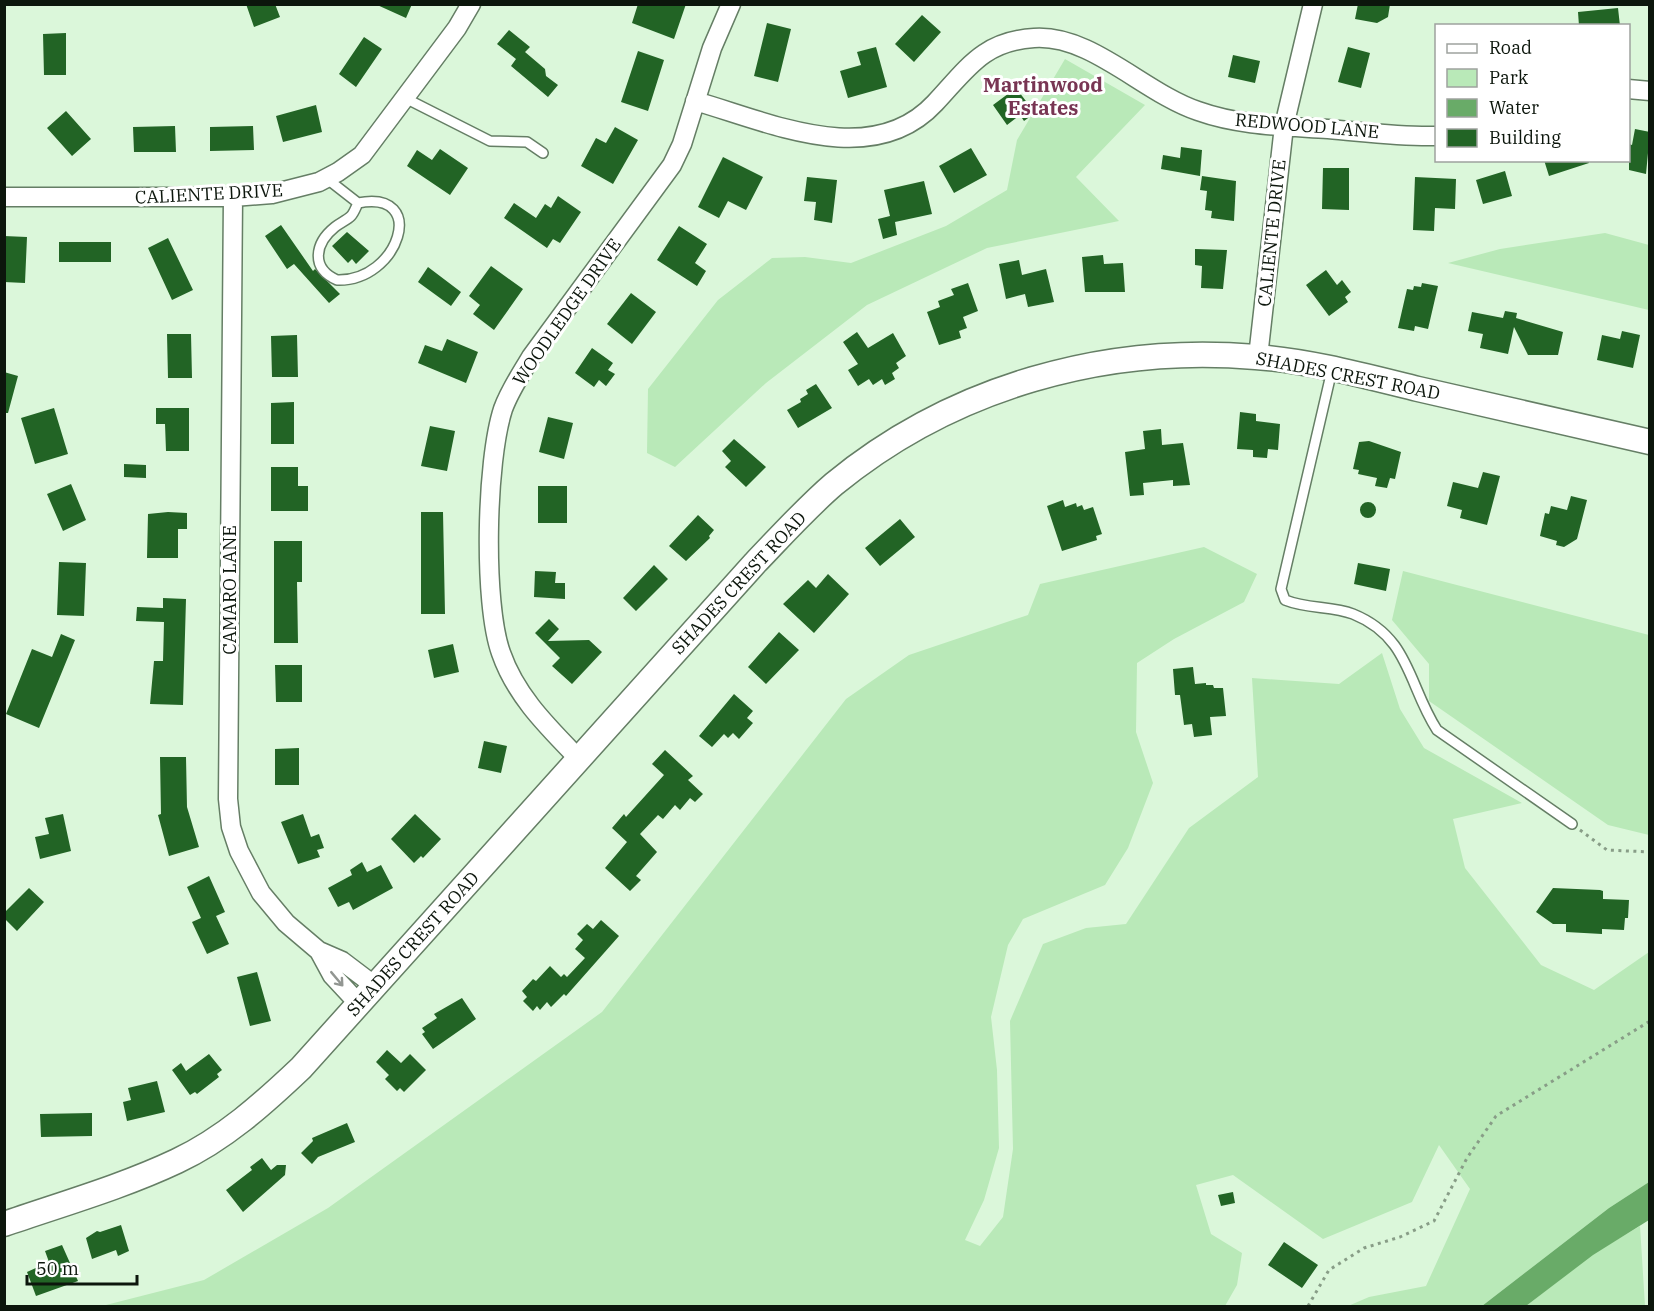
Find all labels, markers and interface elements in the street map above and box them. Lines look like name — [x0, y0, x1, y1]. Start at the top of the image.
legend — [1435, 24, 1630, 162]
text: Road — [1489, 36, 1532, 59]
text: Park — [1489, 66, 1529, 89]
district label: Martinwood Estates — [983, 71, 1103, 121]
text: Water — [1489, 96, 1539, 119]
street label: REDWOOD LANE — [1234, 108, 1380, 143]
text: Building — [1489, 126, 1561, 149]
street label: CALIENTE DRIVE — [1252, 158, 1291, 308]
street label: CALIENTE DRIVE — [134, 178, 284, 209]
street label: WOODLEDGE DRIVE — [507, 234, 626, 390]
street label: SHADES CREST ROAD — [1254, 346, 1442, 405]
street label: SHADES CREST ROAD — [666, 506, 811, 659]
street label: CAMARO LANE — [218, 525, 241, 655]
street label: SHADES CREST ROAD — [341, 866, 484, 1021]
one-way arrow — [330, 971, 343, 987]
scale bar — [27, 1248, 136, 1286]
text: 50 m — [36, 1257, 79, 1280]

